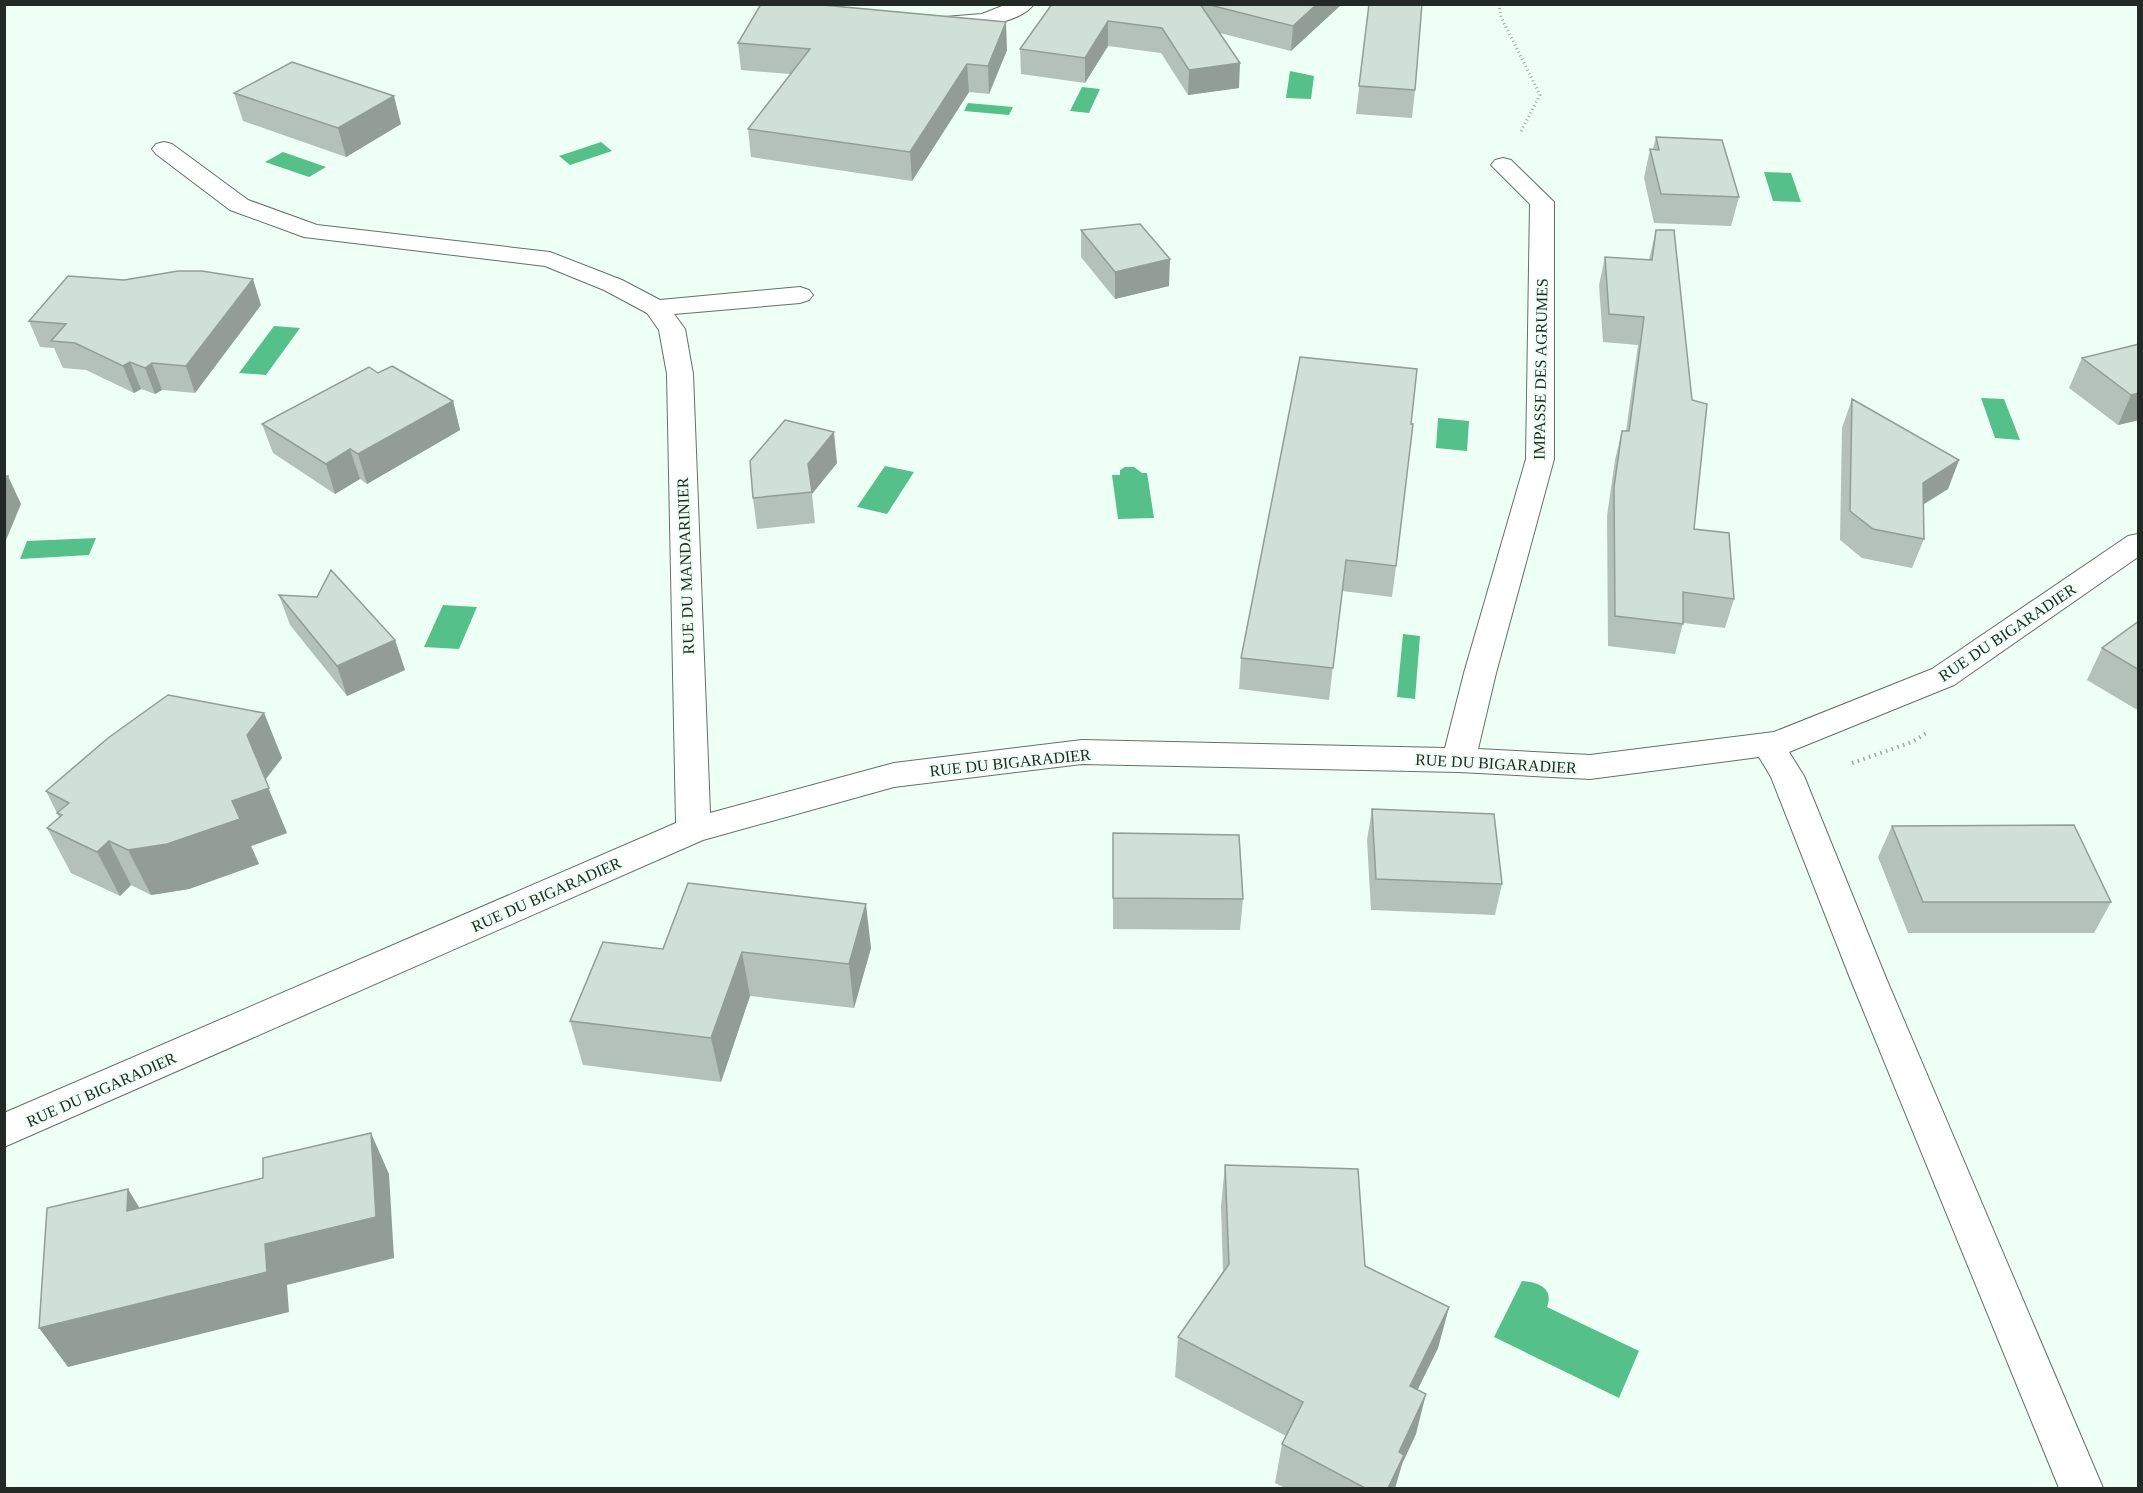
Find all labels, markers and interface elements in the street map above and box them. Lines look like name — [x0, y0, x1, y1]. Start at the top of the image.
street label: IMPASSE DES AGRUMES — [1530, 278, 1551, 460]
street label: RUE DU MANDARINIER — [674, 477, 697, 655]
street label: RUE DU BIGARADIER — [1935, 580, 2079, 685]
street label: RUE DU BIGARADIER — [929, 746, 1092, 779]
street label: RUE DU BIGARADIER — [1415, 751, 1578, 776]
street label: RUE DU BIGARADIER — [469, 854, 624, 935]
street label: RUE DU BIGARADIER — [24, 1049, 179, 1130]

